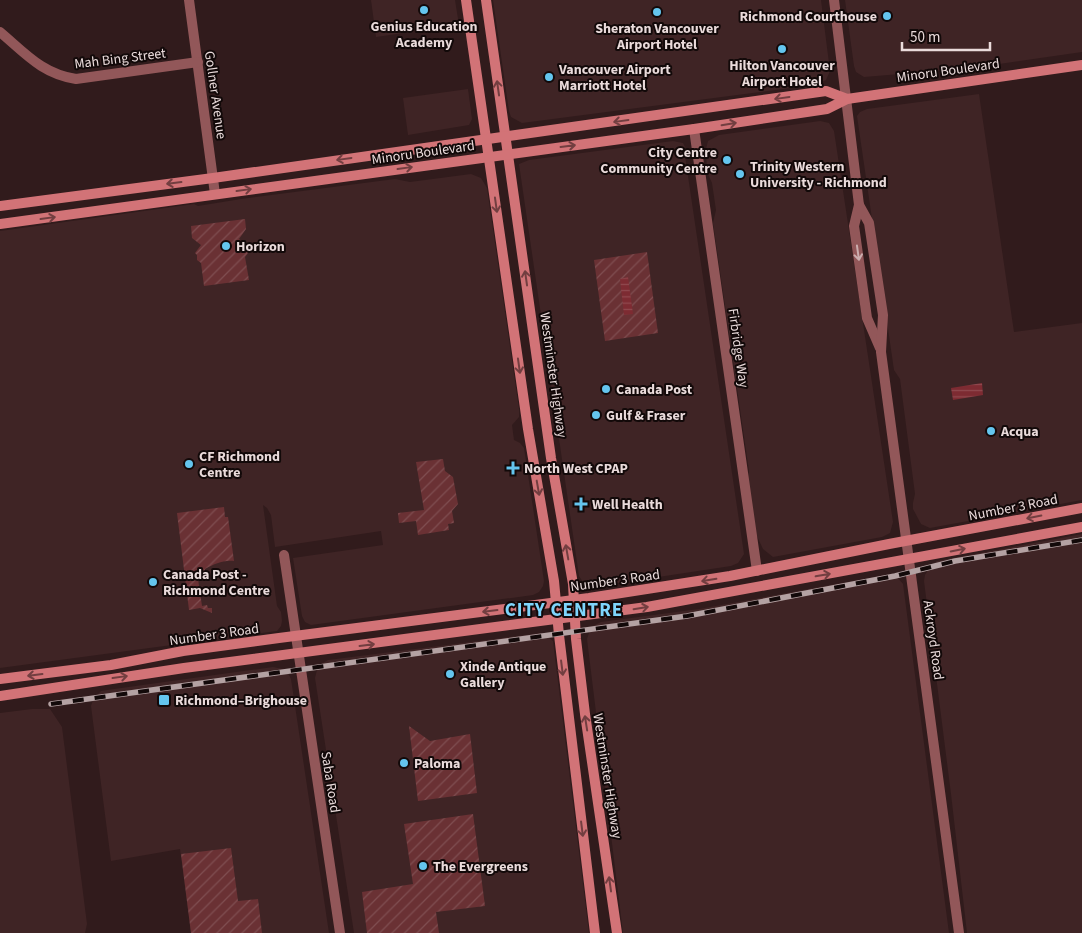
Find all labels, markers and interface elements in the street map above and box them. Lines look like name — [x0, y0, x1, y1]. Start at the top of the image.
marker: Genius Education Academy — [418, 4, 430, 16]
marker: Sheraton Vancouver Airport Hotel — [651, 6, 663, 18]
place label: Richmond Courthouse — [739, 7, 877, 27]
marker: Richmond Courthouse — [881, 10, 893, 22]
place label: Genius Education Academy — [370, 17, 478, 53]
place label: Sheraton Vancouver Airport Hotel — [595, 19, 719, 55]
scale bar — [902, 20, 990, 52]
text: 50 m — [910, 27, 940, 48]
street label: Mah Bing Street — [73, 43, 167, 75]
marker: Hilton Vancouver Airport Hotel — [776, 43, 788, 55]
street label: Gollner Avenue — [199, 50, 231, 141]
street label: Minoru Boulevard — [895, 54, 1001, 88]
place label: Hilton Vancouver Airport Hotel — [729, 56, 835, 92]
place label: Vancouver Airport Marriott Hotel — [558, 60, 671, 96]
marker: Vancouver Airport Marriott Hotel — [543, 71, 555, 83]
one-way arrow — [493, 80, 503, 96]
one-way arrow — [775, 93, 791, 103]
one-way arrow — [614, 116, 630, 126]
one-way arrow — [721, 118, 737, 128]
street label: Minoru Boulevard — [370, 136, 476, 170]
one-way arrow — [560, 141, 576, 151]
place label: City Centre Community Centre — [600, 143, 717, 179]
marker: City Centre Community Centre — [721, 154, 733, 166]
one-way arrow — [337, 155, 353, 165]
place label: Trinity Western University - Richmond — [750, 157, 887, 193]
one-way arrow — [397, 163, 413, 173]
marker: Trinity Western University - Richmond — [734, 168, 746, 180]
one-way arrow — [166, 178, 182, 188]
one-way arrow — [236, 185, 252, 195]
one-way arrow — [491, 197, 501, 213]
one-way arrow — [40, 212, 56, 222]
place label: Horizon — [236, 237, 285, 257]
marker: Horizon — [220, 240, 232, 252]
one-way arrow — [853, 244, 863, 260]
one-way arrow — [521, 270, 531, 286]
street label: Firbridge Way — [723, 307, 754, 390]
street label: Westminster Highway — [534, 311, 572, 440]
one-way arrow — [514, 357, 524, 373]
place label: Canada Post — [616, 380, 693, 400]
marker: Canada Post — [600, 383, 612, 395]
place label: Gulf & Fraser — [606, 406, 686, 426]
marker: Gulf & Fraser — [590, 409, 602, 421]
place label: Acqua — [1000, 422, 1039, 442]
marker: Acqua — [985, 425, 997, 437]
place label: CF Richmond Centre — [199, 447, 280, 483]
marker: CF Richmond Centre — [183, 458, 195, 470]
place label: North West CPAP — [524, 459, 628, 479]
marker: North West CPAP — [506, 461, 520, 475]
one-way arrow — [533, 480, 543, 496]
street label: Number 3 Road — [967, 490, 1059, 526]
place label: Well Health — [592, 495, 663, 515]
marker: Well Health — [574, 497, 588, 511]
one-way arrow — [1026, 512, 1042, 522]
one-way arrow — [562, 544, 572, 560]
one-way arrow — [949, 545, 965, 554]
place label: Canada Post - Richmond Centre — [163, 565, 270, 601]
street label: Number 3 Road — [569, 565, 661, 597]
one-way arrow — [815, 570, 831, 580]
one-way arrow — [701, 575, 717, 585]
marker: Canada Post - Richmond Centre — [147, 576, 159, 588]
district label: CITY CENTRE — [505, 597, 623, 624]
street label: Ackroyd Road — [918, 599, 948, 681]
one-way arrow — [632, 602, 648, 612]
one-way arrow — [483, 606, 499, 616]
street label: Number 3 Road — [168, 619, 260, 651]
one-way arrow — [358, 639, 374, 649]
place label: Xinde Antique Gallery — [460, 657, 546, 693]
one-way arrow — [558, 660, 568, 676]
marker: Xinde Antique Gallery — [444, 668, 456, 680]
one-way arrow — [27, 670, 43, 680]
one-way arrow — [112, 672, 128, 682]
place label: Richmond–Brighouse — [175, 691, 307, 711]
marker: Richmond–Brighouse — [157, 693, 171, 707]
street label: Westminster Highway — [587, 712, 627, 841]
one-way arrow — [581, 716, 591, 732]
street label: Saba Road — [315, 750, 345, 814]
place label: Paloma — [414, 754, 460, 774]
marker: Paloma — [398, 757, 410, 769]
one-way arrow — [577, 821, 587, 837]
place label: The Evergreens — [433, 857, 528, 877]
marker: The Evergreens — [417, 860, 429, 872]
one-way arrow — [605, 876, 615, 892]

